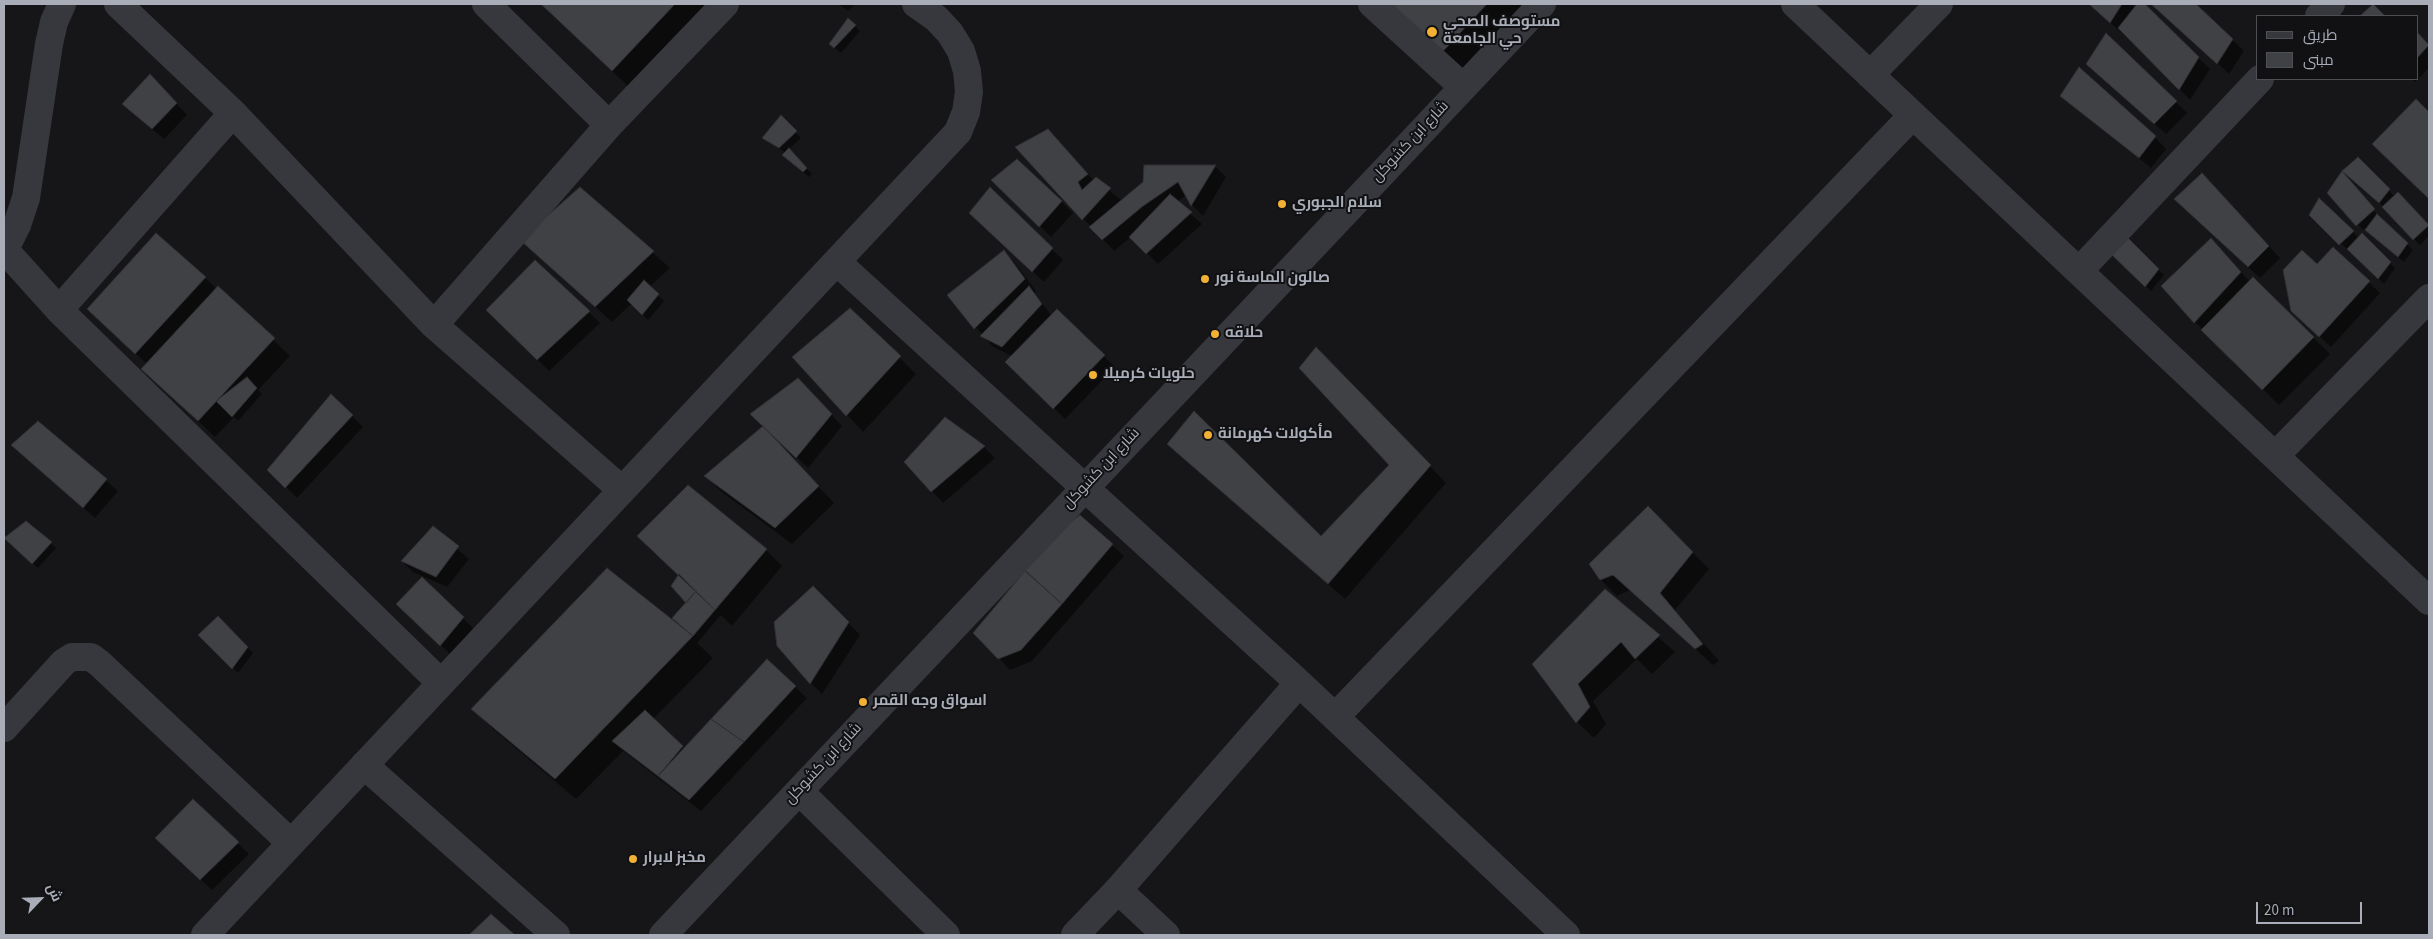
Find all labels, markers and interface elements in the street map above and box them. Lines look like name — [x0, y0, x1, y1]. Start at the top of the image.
place label: مستوصف الصحي حي الجامعة — [1443, 14, 1561, 49]
legend — [2256, 15, 2418, 80]
marker: مستوصف الصحي حي الجامعة — [1425, 25, 1439, 39]
text: طريق — [2303, 25, 2337, 46]
text: مبنى — [2303, 50, 2334, 71]
street label: شارع ابن كشوكل — [1369, 98, 1453, 186]
place label: سلام الجبوري — [1292, 195, 1382, 213]
marker: سلام الجبوري — [1276, 198, 1288, 210]
place label: صالون الماسة نور — [1215, 270, 1330, 288]
marker: صالون الماسة نور — [1199, 273, 1211, 285]
place label: حلاقه — [1225, 325, 1263, 343]
marker: حلاقه — [1209, 328, 1221, 340]
place label: حلويات كرميلا — [1103, 366, 1195, 384]
marker: حلويات كرميلا — [1087, 369, 1099, 381]
street label: شارع ابن كشوكل — [1060, 425, 1144, 513]
place label: مأكولات كهرمانة — [1218, 426, 1333, 444]
marker: مأكولات كهرمانة — [1202, 429, 1214, 441]
place label: اسواق وجه القمر — [873, 693, 987, 711]
marker: اسواق وجه القمر — [857, 696, 869, 708]
street label: شارع ابن كشوكل — [782, 720, 866, 808]
place label: مخبز لابرار — [643, 850, 706, 868]
marker: مخبز لابرار — [627, 853, 639, 865]
north arrow — [15, 874, 65, 924]
text: ش — [41, 881, 66, 905]
scale bar — [2258, 892, 2364, 924]
text: 20 m — [2264, 900, 2294, 921]

